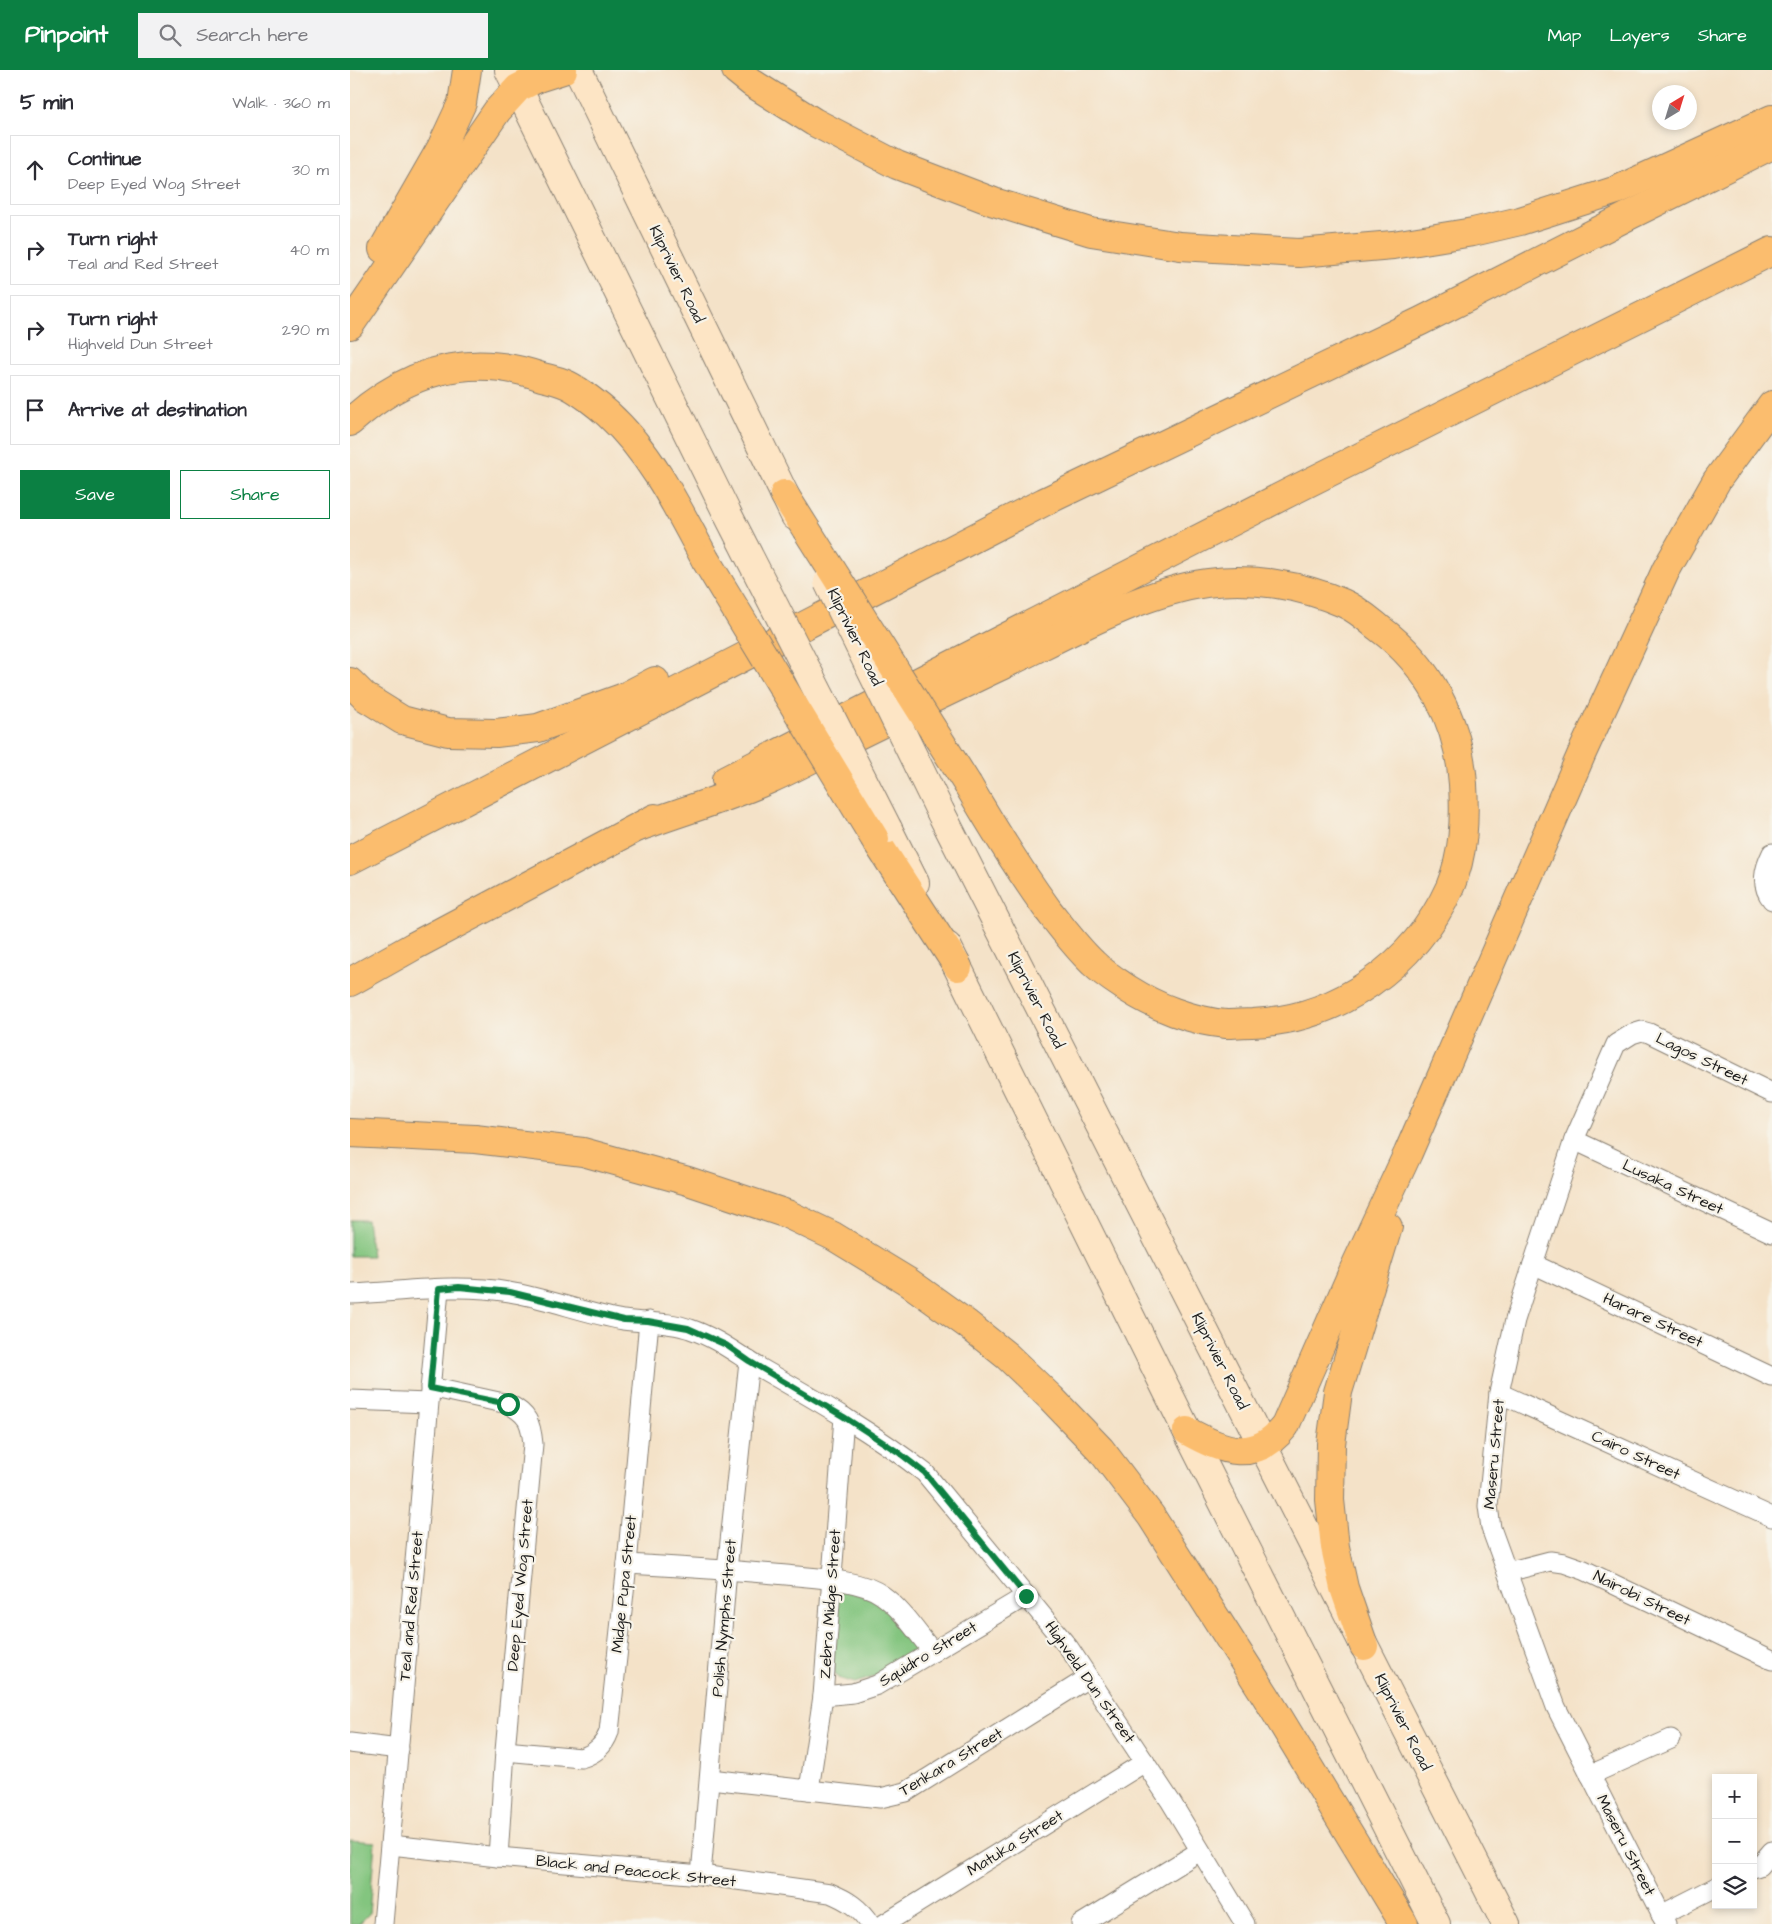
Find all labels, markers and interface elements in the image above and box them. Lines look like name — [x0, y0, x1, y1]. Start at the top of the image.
search box — [138, 13, 488, 58]
text: Pinpoint — [25, 18, 108, 52]
icon: search — [156, 21, 184, 49]
text: Search here — [196, 22, 308, 49]
text: Map — [1547, 23, 1581, 48]
text: Layers — [1609, 23, 1670, 48]
text: Share — [1698, 23, 1747, 48]
north arrow — [1652, 85, 1697, 130]
text: 5 min — [20, 88, 73, 117]
text: Walk · 360 m — [232, 92, 330, 114]
text: Continue — [68, 146, 142, 173]
icon: ahead — [21, 156, 49, 184]
text: 30 m — [292, 159, 329, 181]
text: Deep Eyed Wog Street — [68, 173, 241, 195]
street label: Kliprivier Road — [644, 221, 710, 327]
text: Turn right — [68, 226, 157, 253]
icon: right — [21, 236, 49, 264]
text: 40 m — [289, 239, 329, 261]
text: Teal and Red Street — [68, 253, 218, 275]
text: Turn right — [68, 306, 157, 333]
icon: right — [21, 316, 49, 344]
text: 290 m — [282, 319, 329, 341]
text: Highveld Dun Street — [68, 333, 213, 355]
icon: arrive — [21, 396, 49, 424]
text: Arrive at destination — [68, 397, 247, 424]
button: Save — [20, 470, 170, 519]
button: Share — [180, 470, 330, 519]
street label: Kliprivier Road — [822, 584, 888, 690]
street label: Kliprivier Road — [1002, 948, 1070, 1052]
street label: Lagos Street — [1652, 1027, 1752, 1092]
street label: Lusaka Street — [1619, 1154, 1728, 1220]
street label: Harare Street — [1599, 1287, 1707, 1353]
street label: Kliprivier Road — [1186, 1309, 1254, 1413]
route start — [497, 1393, 520, 1416]
street label: Maseru Street — [1478, 1397, 1510, 1510]
street label: Cairo Street — [1588, 1425, 1684, 1485]
street label: Deep Eyed Wog Street — [502, 1498, 540, 1672]
street label: Midge Pupa Street — [606, 1514, 643, 1654]
street label: Zebra Midge Street — [814, 1528, 847, 1680]
street label: Teal and Red Street — [393, 1530, 429, 1682]
street label: Polish Nymphs Street — [706, 1538, 743, 1698]
street label: Nairobi Street — [1590, 1565, 1695, 1631]
route end — [1015, 1585, 1038, 1608]
street label: Squidro Street — [875, 1616, 982, 1692]
street label: Highveld Dun Street — [1039, 1616, 1141, 1749]
street label: Kliprivier Road — [1369, 1670, 1437, 1774]
street label: Tenkara Street — [895, 1722, 1007, 1802]
map controls — [1712, 1774, 1757, 1909]
button: + — [1712, 1774, 1757, 1819]
street label: Maseru Street — [1591, 1791, 1661, 1900]
street label: Matuka Street — [963, 1804, 1068, 1881]
button: − — [1712, 1819, 1757, 1864]
street label: Black and Peacock Street — [535, 1850, 738, 1892]
button: layers — [1712, 1864, 1757, 1909]

